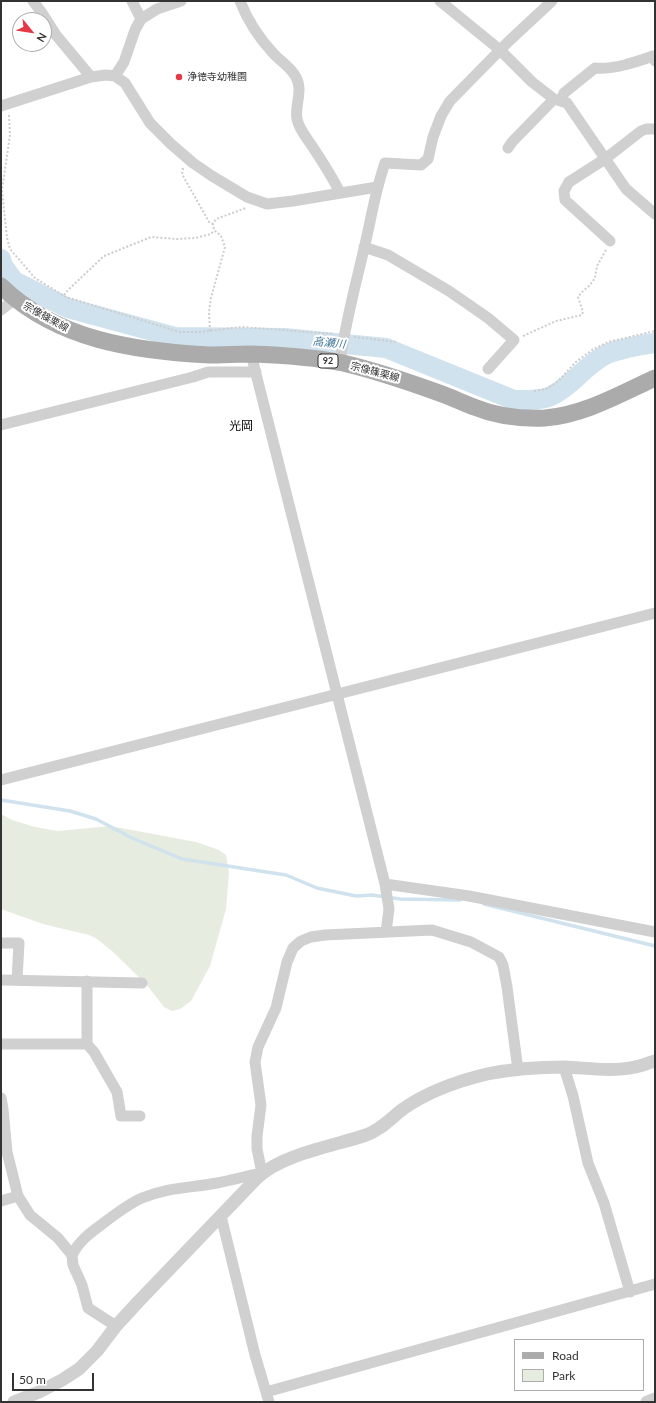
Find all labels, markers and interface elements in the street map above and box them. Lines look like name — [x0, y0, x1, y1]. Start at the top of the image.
north arrow — [12, 12, 52, 52]
text: N — [34, 31, 50, 45]
place label: 浄徳寺幼稚園 — [187, 71, 247, 83]
marker: 浄徳寺幼稚園 — [174, 72, 184, 82]
street label: 宗像篠栗線 — [21, 300, 71, 334]
water label: 高瀬川 — [312, 335, 346, 351]
road number: 92 — [318, 354, 338, 368]
street label: 宗像篠栗線 — [349, 360, 401, 384]
district label: 光岡 — [229, 419, 253, 433]
legend — [514, 1339, 644, 1391]
text: Road — [552, 1348, 579, 1363]
scale bar — [14, 1365, 96, 1391]
text: Park — [552, 1368, 575, 1383]
text: 50 m — [19, 1372, 46, 1387]

